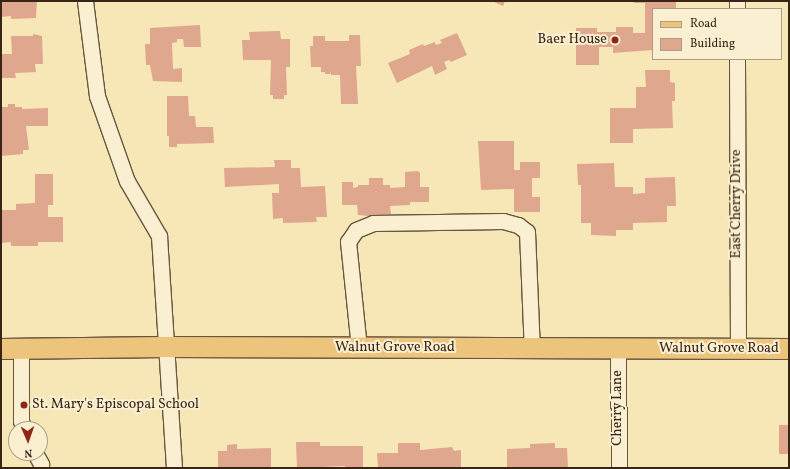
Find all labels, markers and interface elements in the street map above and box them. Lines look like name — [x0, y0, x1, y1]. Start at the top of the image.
legend — [652, 8, 782, 60]
text: Road — [690, 16, 717, 32]
place label: Baer House — [537, 32, 607, 48]
marker: Baer House — [610, 35, 620, 45]
text: Building — [690, 36, 735, 52]
street label: East Cherry Drive — [729, 149, 745, 259]
street label: Walnut Grove Road — [335, 340, 455, 356]
street label: Walnut Grove Road — [659, 341, 779, 357]
street label: Cherry Lane — [610, 370, 626, 446]
place label: St. Mary's Episcopal School — [32, 397, 199, 413]
marker: St. Mary's Episcopal School — [19, 400, 29, 410]
north arrow — [8, 421, 48, 461]
text: N — [24, 445, 33, 460]

